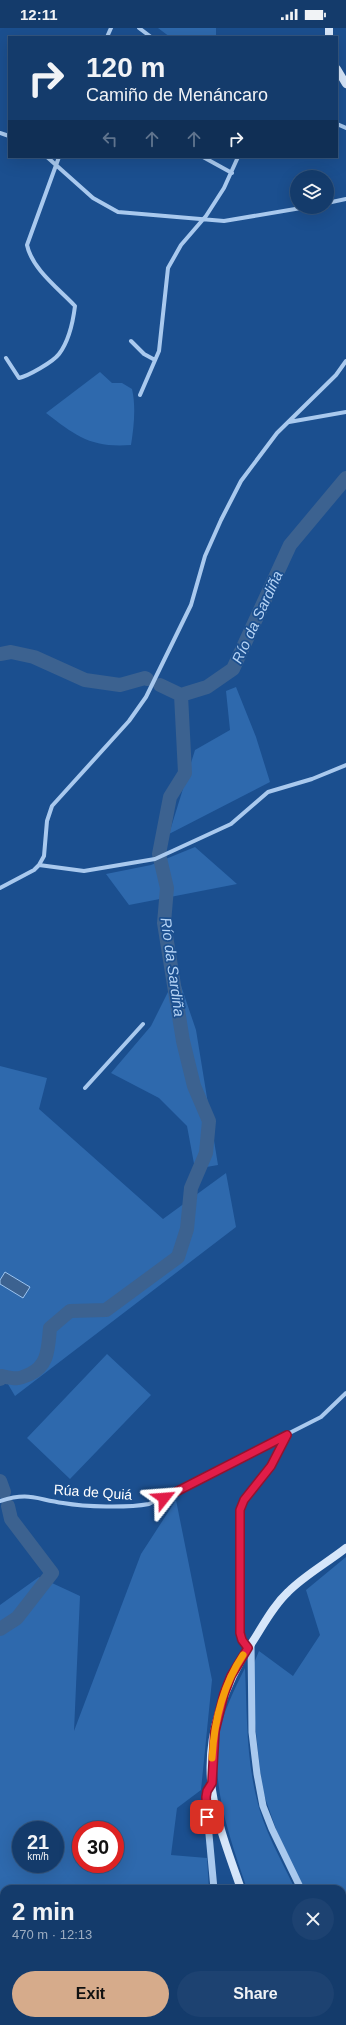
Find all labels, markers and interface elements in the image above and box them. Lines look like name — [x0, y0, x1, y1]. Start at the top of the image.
text: 12:11 — [20, 6, 58, 23]
icon: right — [20, 52, 72, 104]
text: 120 m — [86, 52, 165, 83]
text: Camiño de Menáncaro — [86, 85, 268, 105]
icon: left — [99, 128, 121, 150]
icon: ahead — [141, 128, 163, 150]
icon: ahead — [183, 128, 205, 150]
icon: right — [225, 128, 247, 150]
map controls — [290, 170, 334, 214]
button: layers — [290, 170, 334, 214]
water label: Río da Sardiña — [228, 568, 286, 666]
water label: Río da Sardiña — [158, 916, 188, 1018]
position arrow — [143, 1477, 185, 1519]
street label: Rúa de Quiá — [53, 1481, 133, 1503]
pin — [190, 1800, 224, 1834]
icon: arrive — [196, 1806, 218, 1828]
speed limit sign: 30 — [72, 1821, 124, 1873]
text: 21 — [27, 1831, 49, 1853]
text: km/h — [27, 1851, 49, 1862]
text: 2 min — [12, 1898, 75, 1925]
button: close — [292, 1898, 334, 1940]
text: 470 m · 12:13 — [12, 1927, 92, 1942]
button: Exit — [12, 1971, 169, 2017]
button: Share — [177, 1971, 334, 2017]

